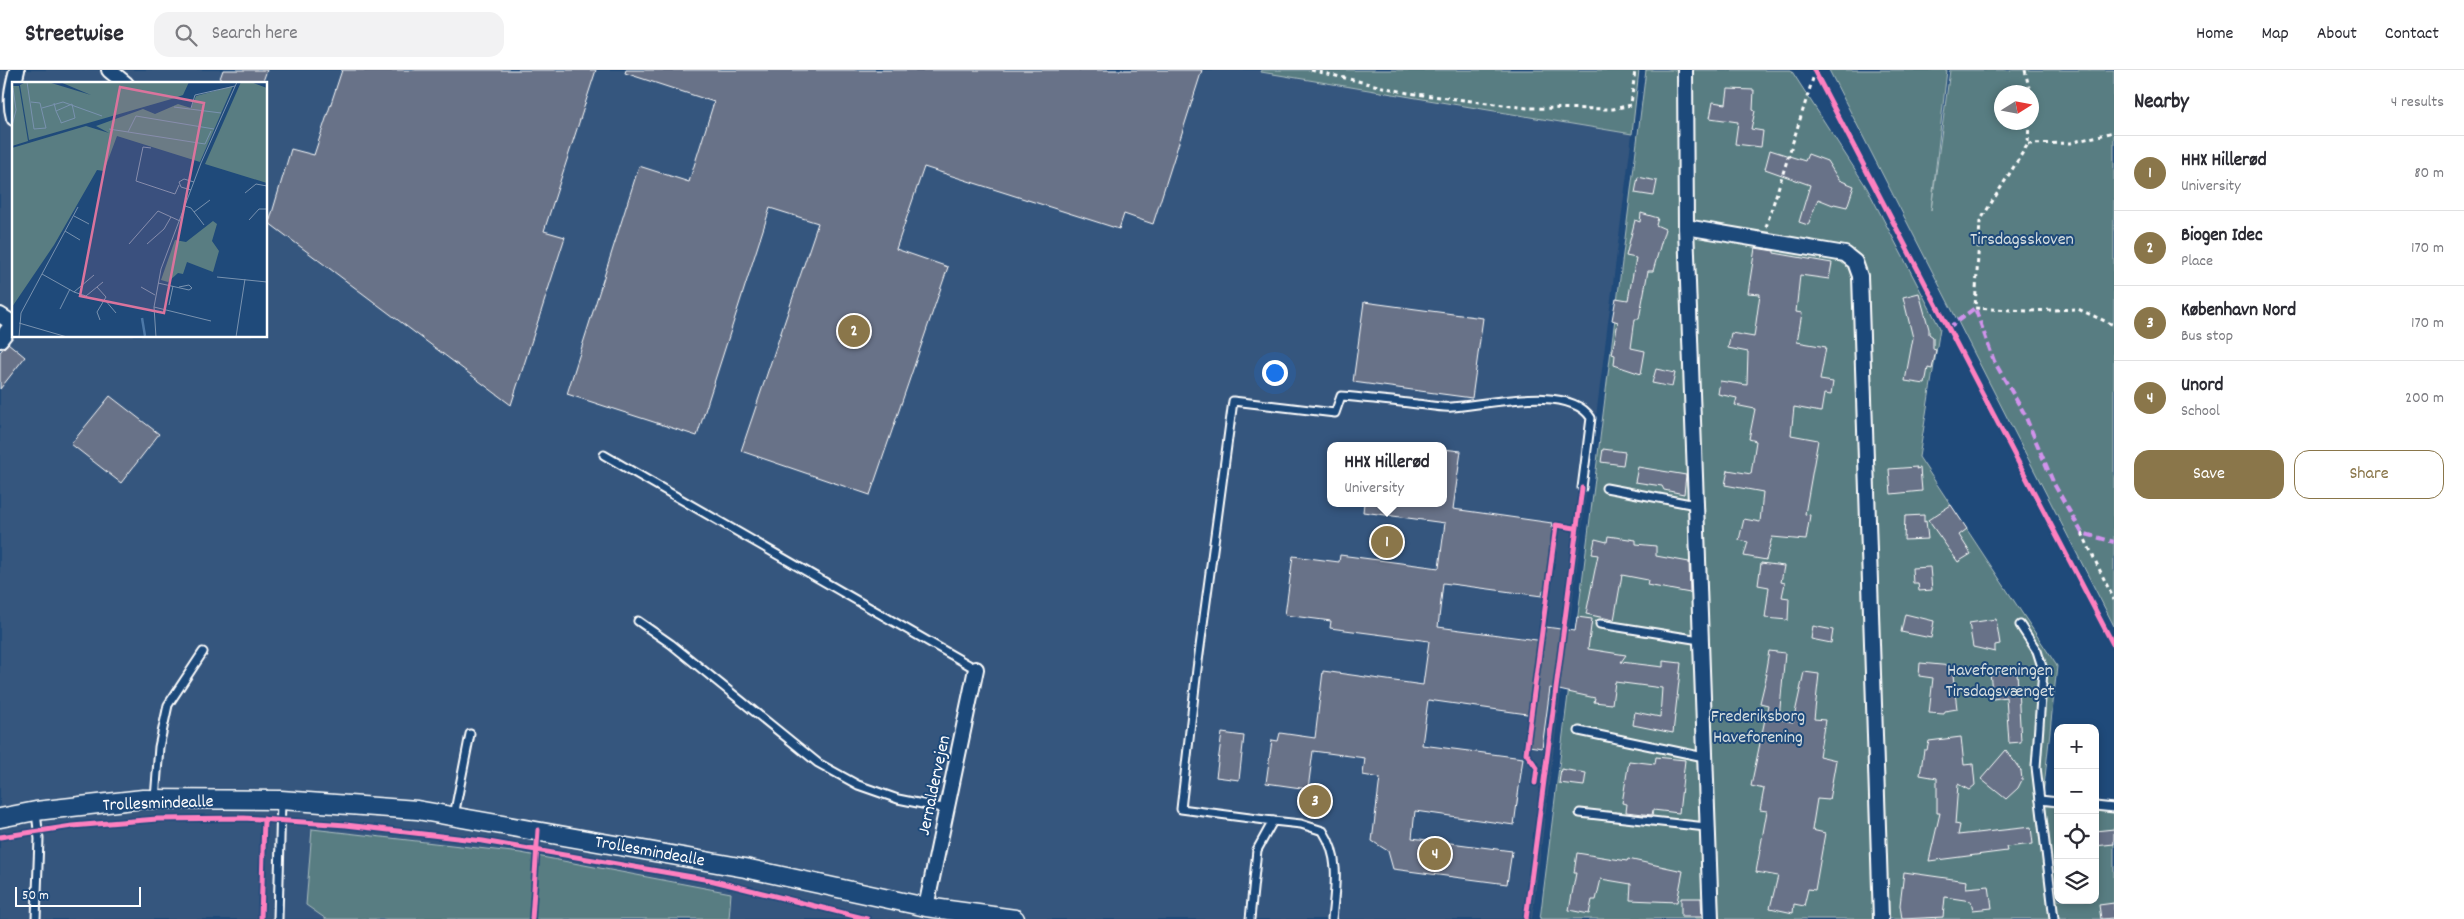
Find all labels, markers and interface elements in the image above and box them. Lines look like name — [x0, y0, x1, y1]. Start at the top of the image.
search box — [154, 12, 504, 57]
text: Streetwise — [25, 18, 124, 52]
icon: search — [172, 21, 200, 49]
text: Search here — [212, 21, 298, 48]
text: Home — [2196, 22, 2233, 47]
text: Map — [2261, 22, 2289, 47]
text: About — [2317, 22, 2357, 47]
text: Contact — [2385, 22, 2439, 47]
inset map — [12, 82, 268, 338]
north arrow — [1994, 85, 2039, 130]
text: Nearby — [2134, 88, 2189, 118]
text: 4 results — [2391, 91, 2444, 114]
text: HHX Hillerød — [2181, 148, 2267, 175]
text: 1 — [2148, 162, 2152, 185]
text: 80 m — [2414, 162, 2444, 185]
text: University — [2181, 175, 2241, 198]
text: Biogen Idec — [2181, 223, 2263, 250]
park label: Tirsdagsskoven — [1970, 228, 2074, 253]
text: 2 — [2147, 237, 2154, 260]
text: 170 m — [2411, 237, 2444, 260]
text: Place — [2181, 250, 2213, 273]
text: København Nord — [2181, 298, 2296, 325]
pin: 2 — [838, 312, 870, 350]
text: 3 — [2146, 312, 2154, 335]
text: 170 m — [2411, 312, 2444, 335]
text: Bus stop — [2181, 325, 2233, 348]
your location — [1262, 360, 1288, 386]
text: Unord — [2181, 373, 2223, 400]
text: 4 — [2147, 387, 2153, 410]
text: 200 m — [2405, 387, 2444, 410]
text: School — [2181, 400, 2220, 423]
popup — [1327, 442, 1447, 507]
text: HHX Hillerød — [1344, 450, 1430, 477]
button: Save — [2134, 450, 2284, 499]
button: Share — [2294, 450, 2444, 499]
text: University — [1344, 477, 1404, 500]
pin: 1 — [1371, 523, 1403, 561]
park label: Haveforeningen Tirsdagsvænget — [1946, 659, 2055, 705]
park label: Frederiksborg Haveforening — [1711, 705, 1805, 751]
map controls — [2054, 724, 2099, 904]
button: + — [2054, 724, 2099, 769]
street label: Jernaldervejen — [913, 733, 958, 838]
button: − — [2054, 769, 2099, 814]
pin: 3 — [1299, 782, 1331, 820]
street label: Trollesmindealle — [102, 790, 214, 819]
button: locate — [2054, 814, 2099, 859]
street label: Trollesmindealle — [593, 830, 707, 874]
pin: 4 — [1419, 835, 1451, 873]
button: layers — [2054, 859, 2099, 904]
scale bar — [15, 884, 141, 907]
text: 50 m — [22, 886, 49, 906]

